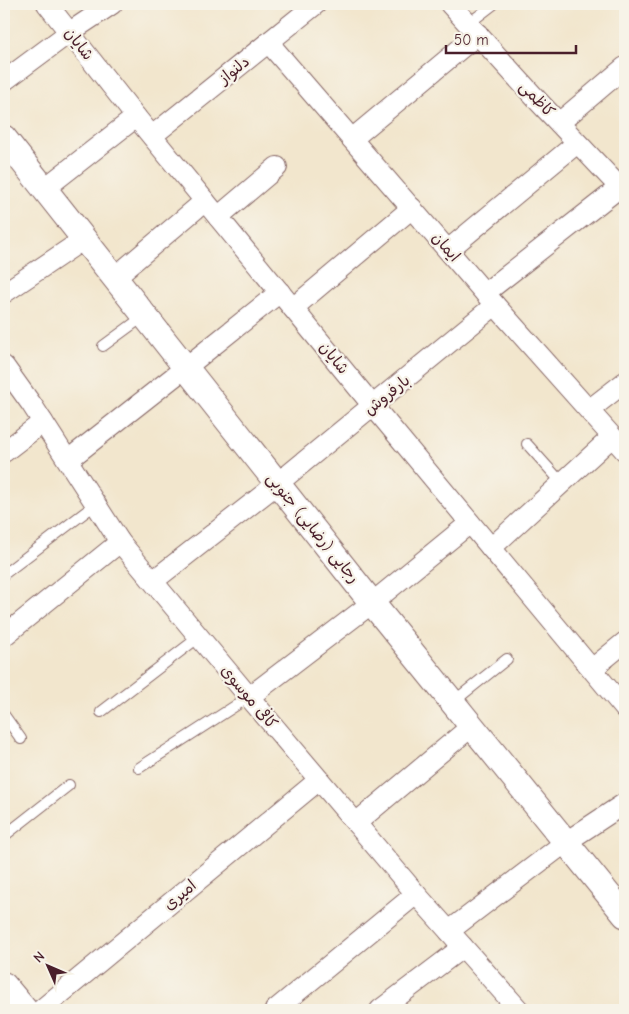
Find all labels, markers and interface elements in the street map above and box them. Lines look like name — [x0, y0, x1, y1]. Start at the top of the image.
scale bar — [446, 22, 576, 54]
street label: شایان — [61, 24, 97, 64]
text: 50 m — [454, 31, 489, 49]
street label: دلنواز — [214, 52, 254, 90]
street label: کاظمی — [515, 77, 558, 121]
street label: ایمان — [428, 229, 464, 265]
street label: شایان — [316, 338, 352, 378]
street label: بارفروش — [360, 371, 414, 419]
street label: رجایی (رضایی) جنوبی — [262, 469, 363, 588]
street label: کافی موسوی — [216, 661, 282, 733]
street label: امیری — [160, 876, 200, 914]
north arrow — [22, 942, 72, 992]
text: N — [30, 948, 48, 966]

